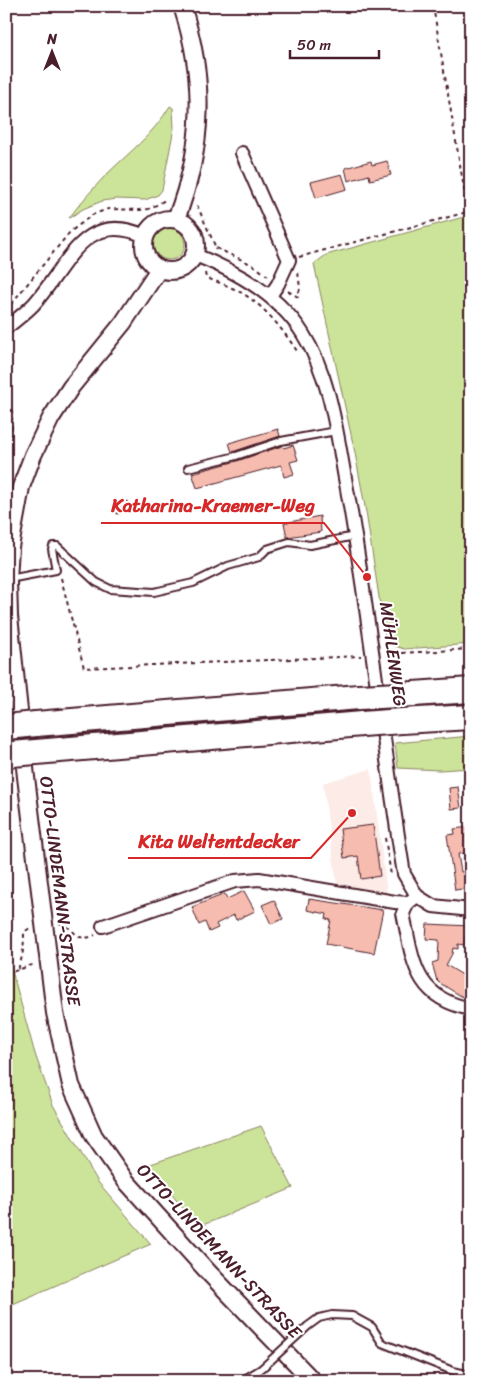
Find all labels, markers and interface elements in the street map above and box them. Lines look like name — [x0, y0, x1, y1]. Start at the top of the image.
text: N — [46, 27, 57, 52]
north arrow — [28, 28, 78, 78]
scale bar — [290, 28, 378, 60]
text: 50 m — [297, 32, 332, 58]
callout: Katharina-Kraemer-Weg — [101, 489, 324, 523]
text: Katharina-Kraemer-Weg — [110, 489, 315, 522]
street label: MÜHLENWEG — [370, 600, 416, 708]
street label: OTTO-LINDEMANN-STRASSE — [30, 774, 90, 1009]
callout: Kita Weltentdecker — [128, 824, 311, 858]
text: Kita Weltentdecker — [137, 825, 301, 858]
street label: OTTO-LINDEMANN-STRASSE — [128, 1155, 310, 1347]

